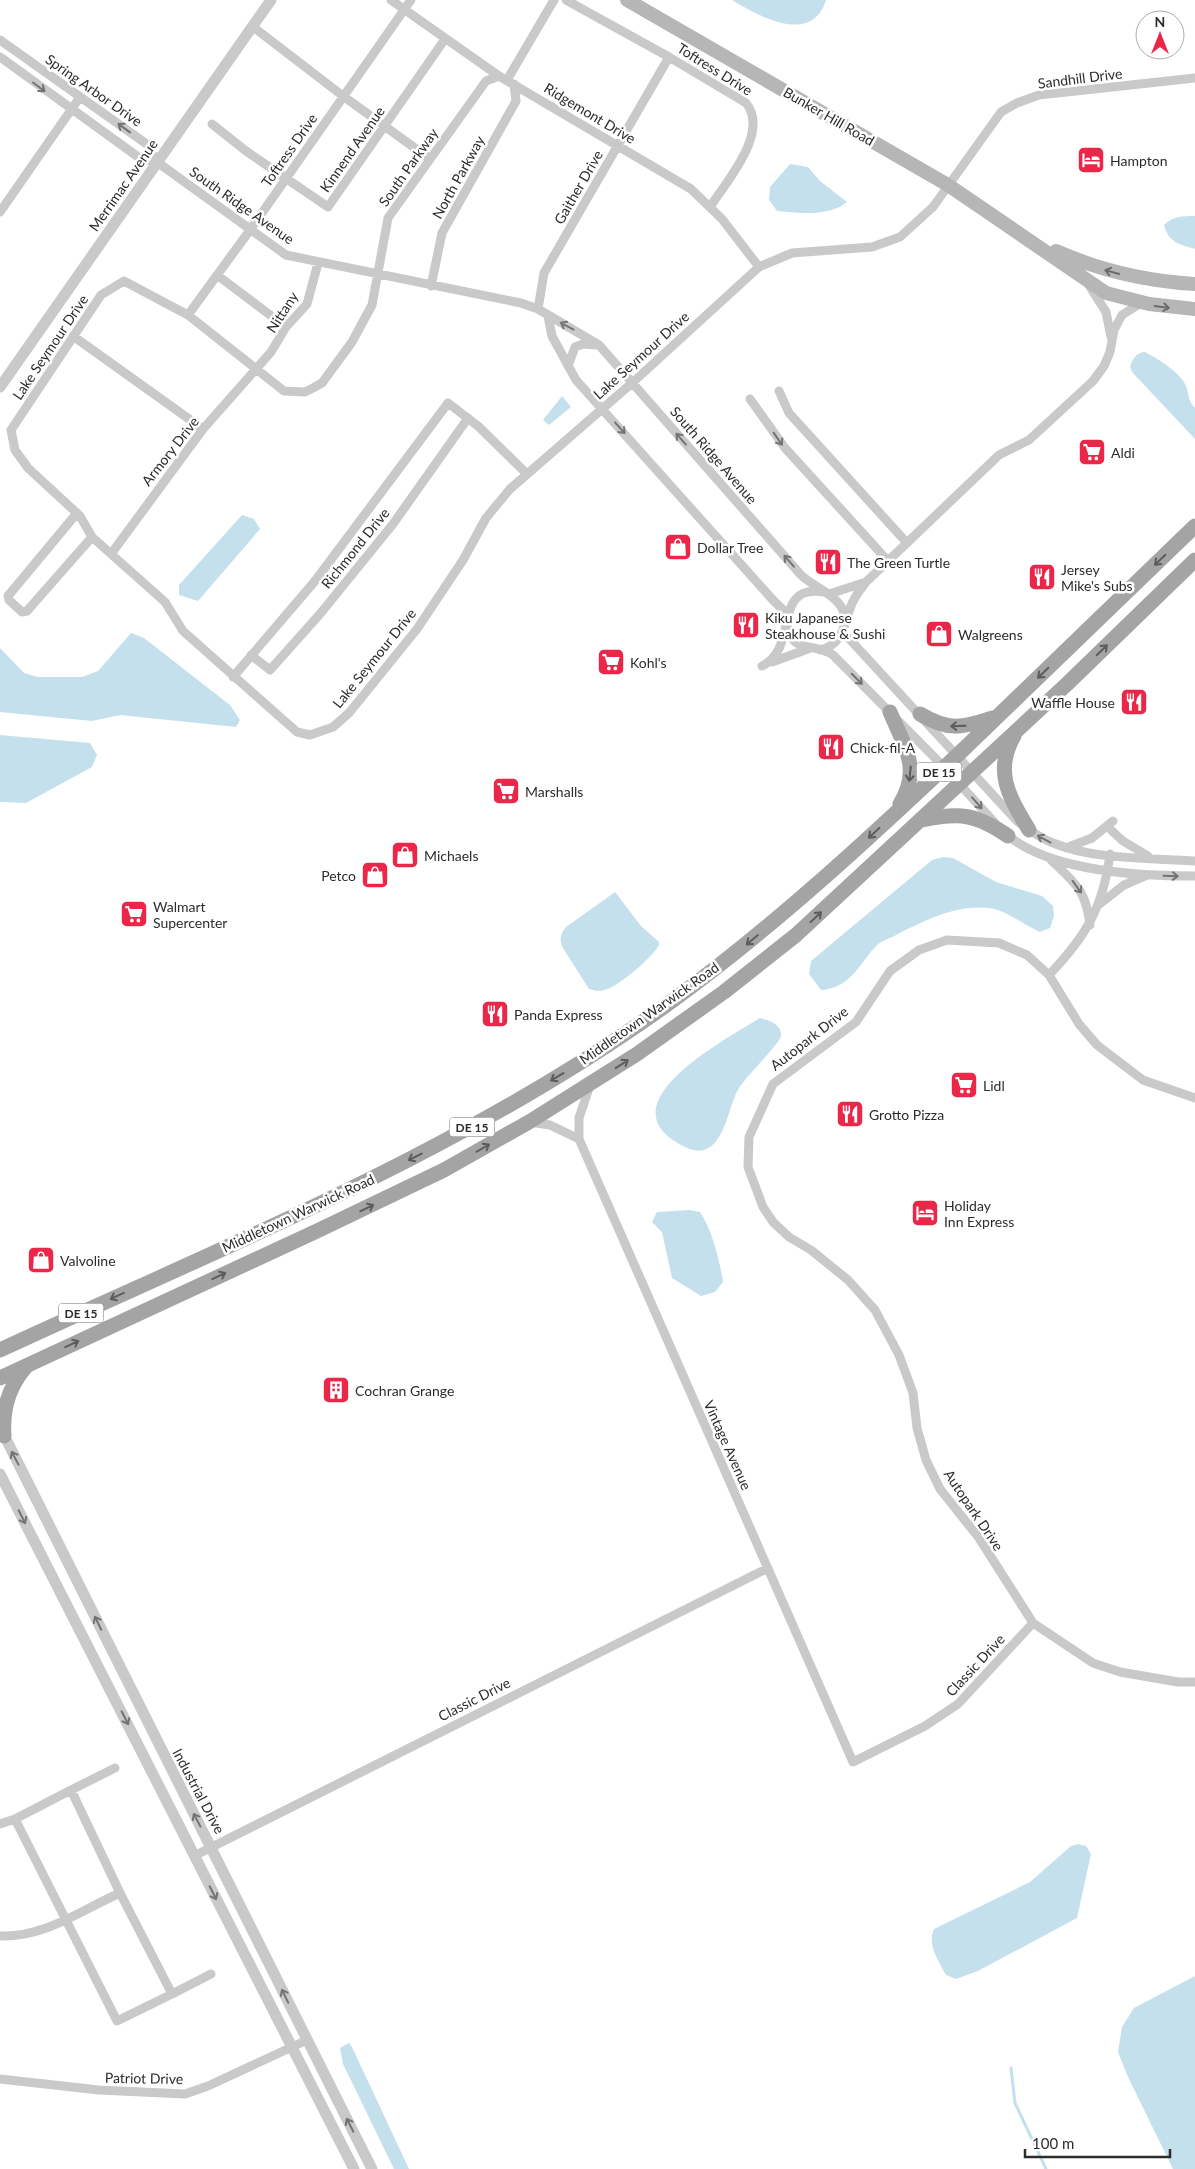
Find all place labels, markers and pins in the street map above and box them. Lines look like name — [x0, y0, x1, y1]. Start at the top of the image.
hotel icon: Hampton — [1076, 145, 1106, 175]
place label: Hampton — [1110, 152, 1167, 169]
supermarket icon: Aldi — [1077, 437, 1107, 467]
place label: Aldi — [1111, 444, 1135, 461]
shop icon: Dollar Tree — [663, 532, 693, 562]
place label: Dollar Tree — [697, 539, 763, 556]
restaurant icon: The Green Turtle — [813, 547, 843, 577]
place label: The Green Turtle — [847, 554, 950, 571]
place label: Jersey Mike's Subs — [1061, 561, 1133, 594]
restaurant icon: Jersey Mike's Subs — [1027, 562, 1057, 592]
place label: Kiku Japanese Steakhouse & Sushi — [765, 609, 885, 642]
restaurant icon: Kiku Japanese Steakhouse & Sushi — [731, 610, 761, 640]
shop icon: Walgreens — [924, 619, 954, 649]
place label: Walgreens — [958, 626, 1023, 643]
supermarket icon: Kohl's — [596, 647, 626, 677]
place label: Kohl's — [630, 654, 667, 671]
restaurant icon: Waffle House — [1119, 687, 1149, 717]
place label: Waffle House — [1031, 694, 1115, 711]
restaurant icon: Chick-fil-A — [816, 732, 846, 762]
place label: Chick-fil-A — [850, 739, 916, 756]
supermarket icon: Marshalls — [491, 776, 521, 806]
place label: Marshalls — [525, 783, 583, 800]
shop icon: Michaels — [390, 840, 420, 870]
place label: Michaels — [424, 847, 478, 864]
shop icon: Petco — [360, 860, 390, 890]
place label: Petco — [321, 867, 356, 884]
place label: Walmart Supercenter — [153, 898, 227, 931]
supermarket icon: Walmart Supercenter — [119, 899, 149, 929]
restaurant icon: Panda Express — [480, 999, 510, 1029]
place label: Panda Express — [514, 1006, 603, 1023]
supermarket icon: Lidl — [949, 1070, 979, 1100]
place label: Lidl — [983, 1077, 1005, 1094]
restaurant icon: Grotto Pizza — [835, 1099, 865, 1129]
place label: Grotto Pizza — [869, 1106, 944, 1123]
place label: Holiday Inn Express — [944, 1197, 1014, 1230]
hotel icon: Holiday Inn Express — [910, 1198, 940, 1228]
shop icon: Valvoline — [26, 1245, 56, 1275]
place label: Valvoline — [60, 1252, 116, 1269]
building icon: Cochran Grange — [321, 1375, 351, 1405]
place label: Cochran Grange — [355, 1382, 454, 1399]

